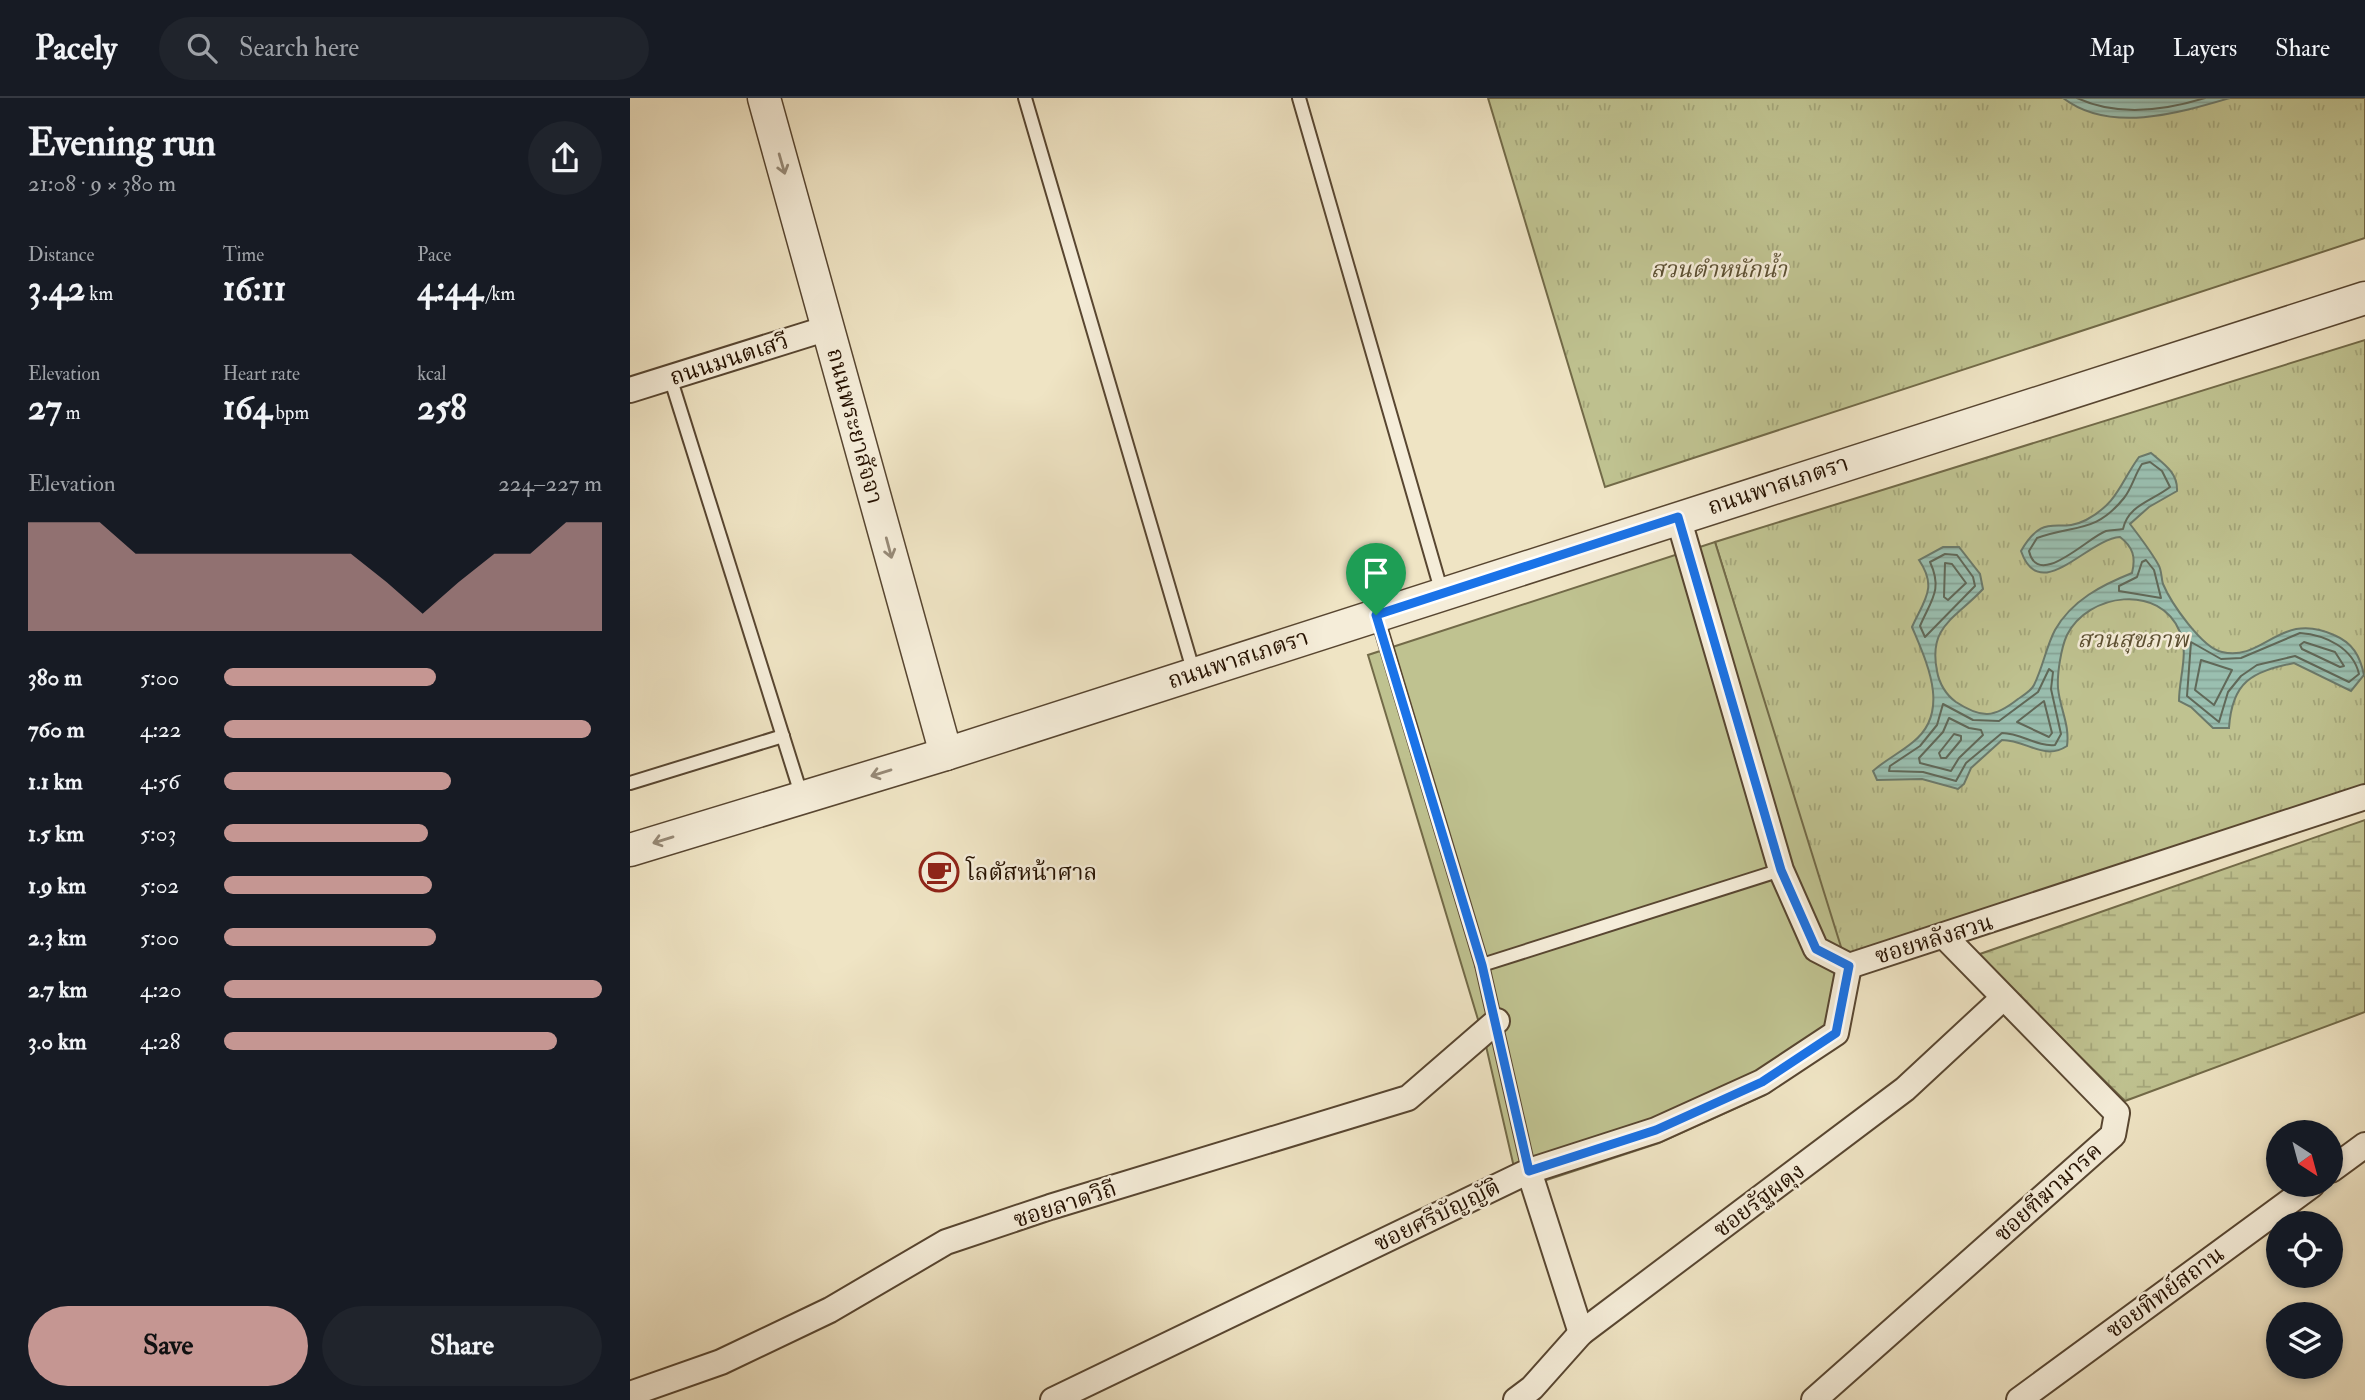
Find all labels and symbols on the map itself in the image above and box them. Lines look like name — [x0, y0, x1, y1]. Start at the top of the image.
one-way arrow — [776, 152, 789, 175]
park label: สวนตำหนักน้ำ — [1651, 252, 1788, 284]
street label: ถนนมนตเสวี — [666, 326, 792, 392]
street label: ถนนพระยาสัจจา — [820, 345, 890, 507]
street label: ถนนพาสเภตรา — [1704, 449, 1852, 521]
one-way arrow — [883, 536, 896, 559]
pin — [1346, 543, 1406, 615]
street label: ถนนพาสเภตรา — [1164, 623, 1312, 695]
park label: สวนสุขภาพ — [2078, 625, 2190, 654]
one-way arrow — [870, 768, 892, 781]
one-way arrow — [652, 834, 674, 847]
cafe icon: โลตัสหน้าศาล — [918, 851, 960, 893]
place label: โลตัสหน้าศาล — [965, 856, 1097, 887]
street label: ซอยหลังสวน — [1871, 907, 1997, 971]
north arrow — [2266, 1120, 2343, 1197]
street label: ซอยฑีฆามารค — [1988, 1136, 2108, 1248]
street label: ซอยรัฐผดุง — [1707, 1156, 1811, 1244]
street label: ซอยศรีบัญญัติ — [1369, 1172, 1505, 1258]
street label: ซอยลาดวิถี — [1010, 1174, 1120, 1234]
street label: ซอยทิทย์สถาน — [2100, 1239, 2230, 1345]

